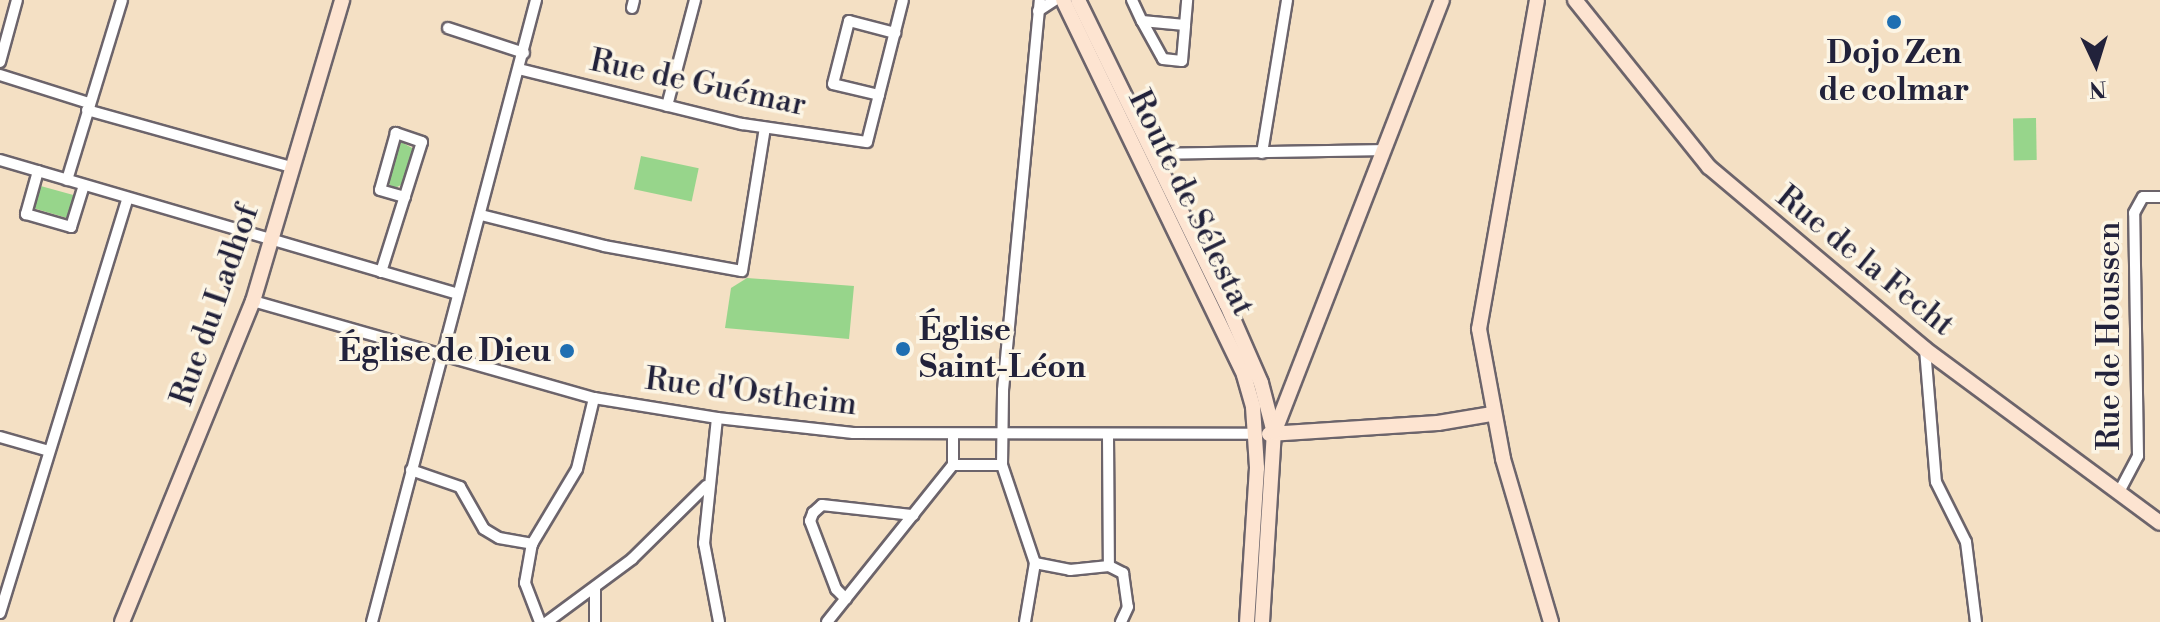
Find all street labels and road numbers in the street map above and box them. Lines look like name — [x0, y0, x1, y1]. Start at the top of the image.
street label: Rue de Guémar — [586, 41, 810, 125]
street label: Route de Sélestat — [1120, 84, 1262, 322]
street label: Rue de la Fecht — [1768, 178, 1962, 344]
street label: Rue du Ladhof — [163, 200, 267, 410]
street label: Rue de Houssen — [2090, 221, 2128, 451]
street label: Rue d'Ostheim — [643, 360, 859, 424]

